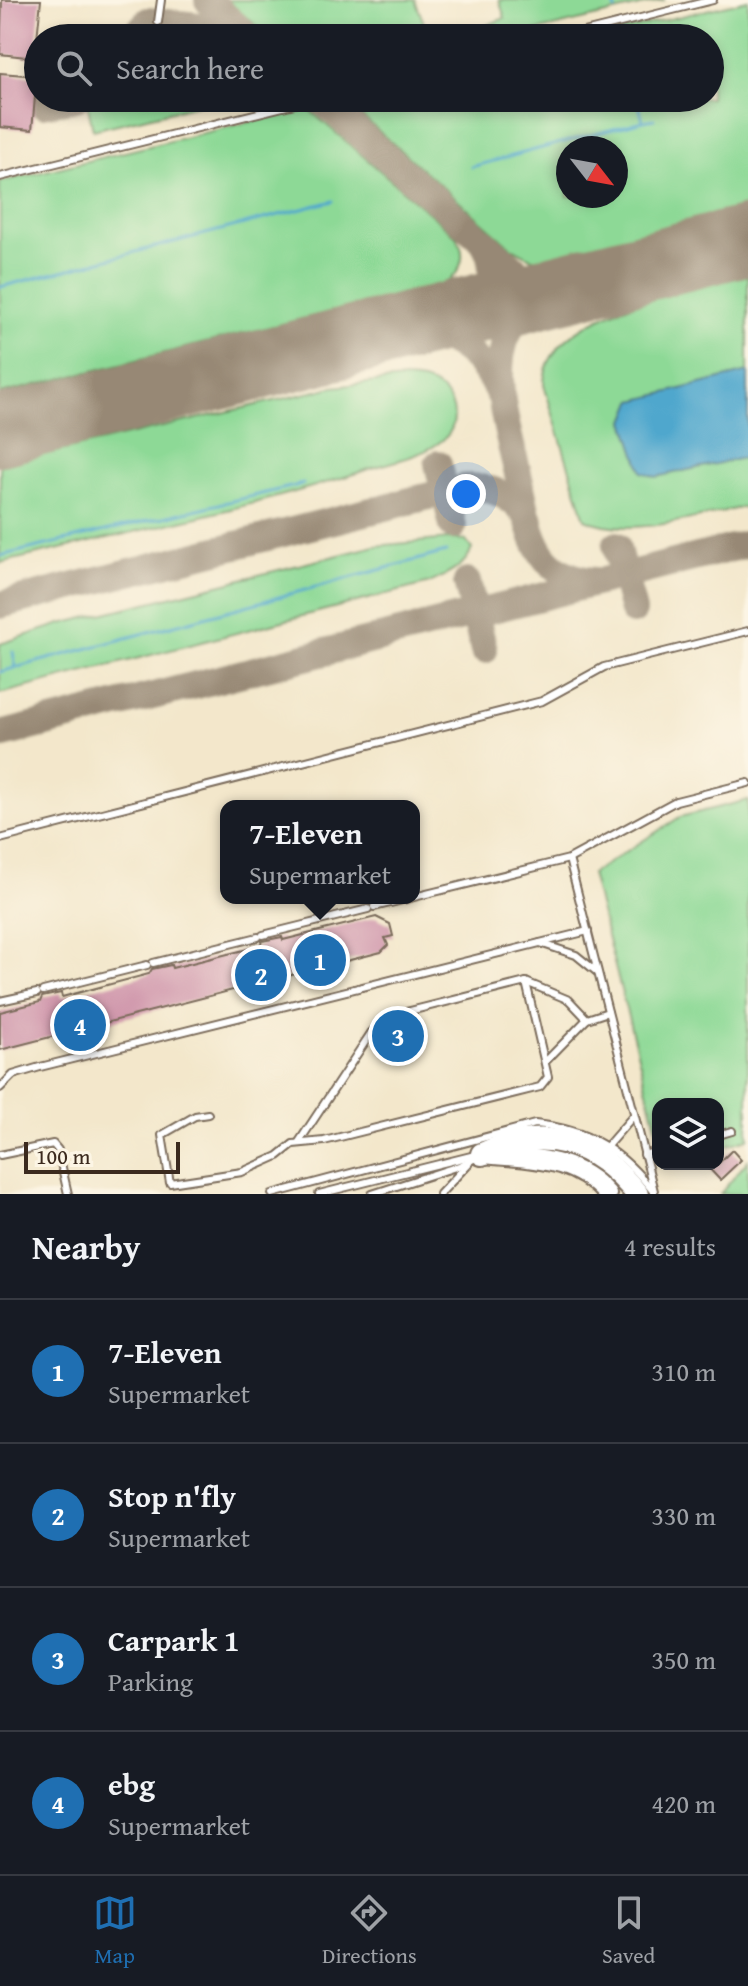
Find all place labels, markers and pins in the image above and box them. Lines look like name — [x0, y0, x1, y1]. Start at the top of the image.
pin: 1 — [294, 930, 346, 990]
pin: 2 — [235, 945, 287, 1005]
pin: 4 — [54, 995, 106, 1055]
pin: 3 — [372, 1006, 424, 1066]

